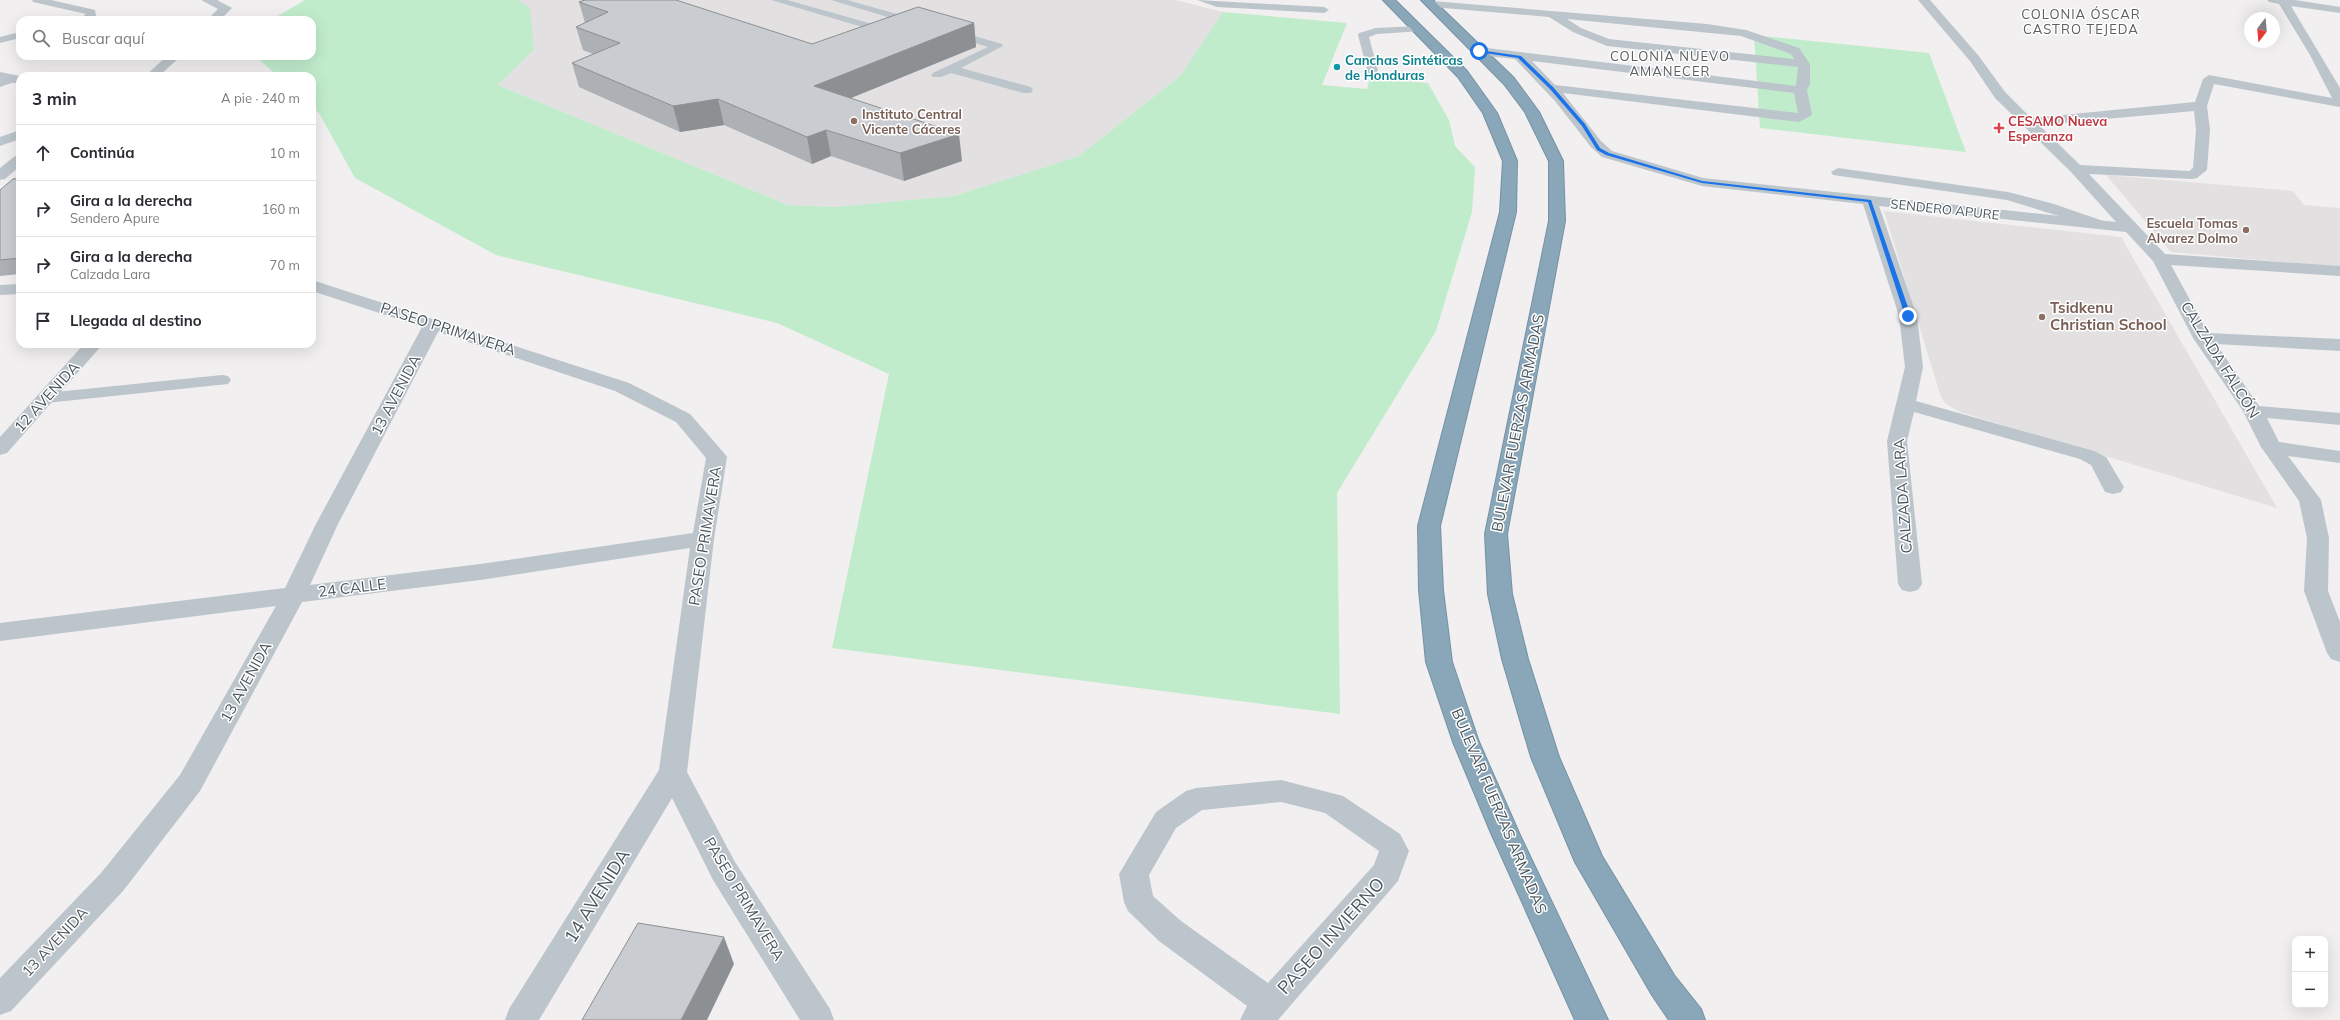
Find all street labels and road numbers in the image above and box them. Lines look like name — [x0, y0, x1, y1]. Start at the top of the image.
street label: SENDERO APURE — [1890, 195, 2000, 223]
street label: PASEO PRIMAVERA — [378, 298, 518, 359]
street label: CALZADA FALCÓN — [2177, 298, 2264, 422]
street label: BULEVAR FUERZAS ARMADAS — [1487, 313, 1548, 533]
street label: 13 AVENIDA — [366, 351, 425, 438]
street label: 12 AVENIDA — [10, 357, 83, 436]
street label: CALZADA LARA — [1889, 438, 1916, 554]
street label: PASEO PRIMAVERA — [684, 465, 725, 607]
street label: 24 CALLE — [317, 574, 387, 601]
street label: 13 AVENIDA — [216, 638, 275, 725]
street label: BULEVAR FUERZAS ARMADAS — [1448, 705, 1551, 916]
street label: PASEO PRIMAVERA — [700, 833, 789, 964]
street label: 14 AVENIDA — [559, 845, 634, 947]
street label: PASEO INVIERNO — [1272, 872, 1389, 999]
street label: 13 AVENIDA — [17, 903, 92, 981]

